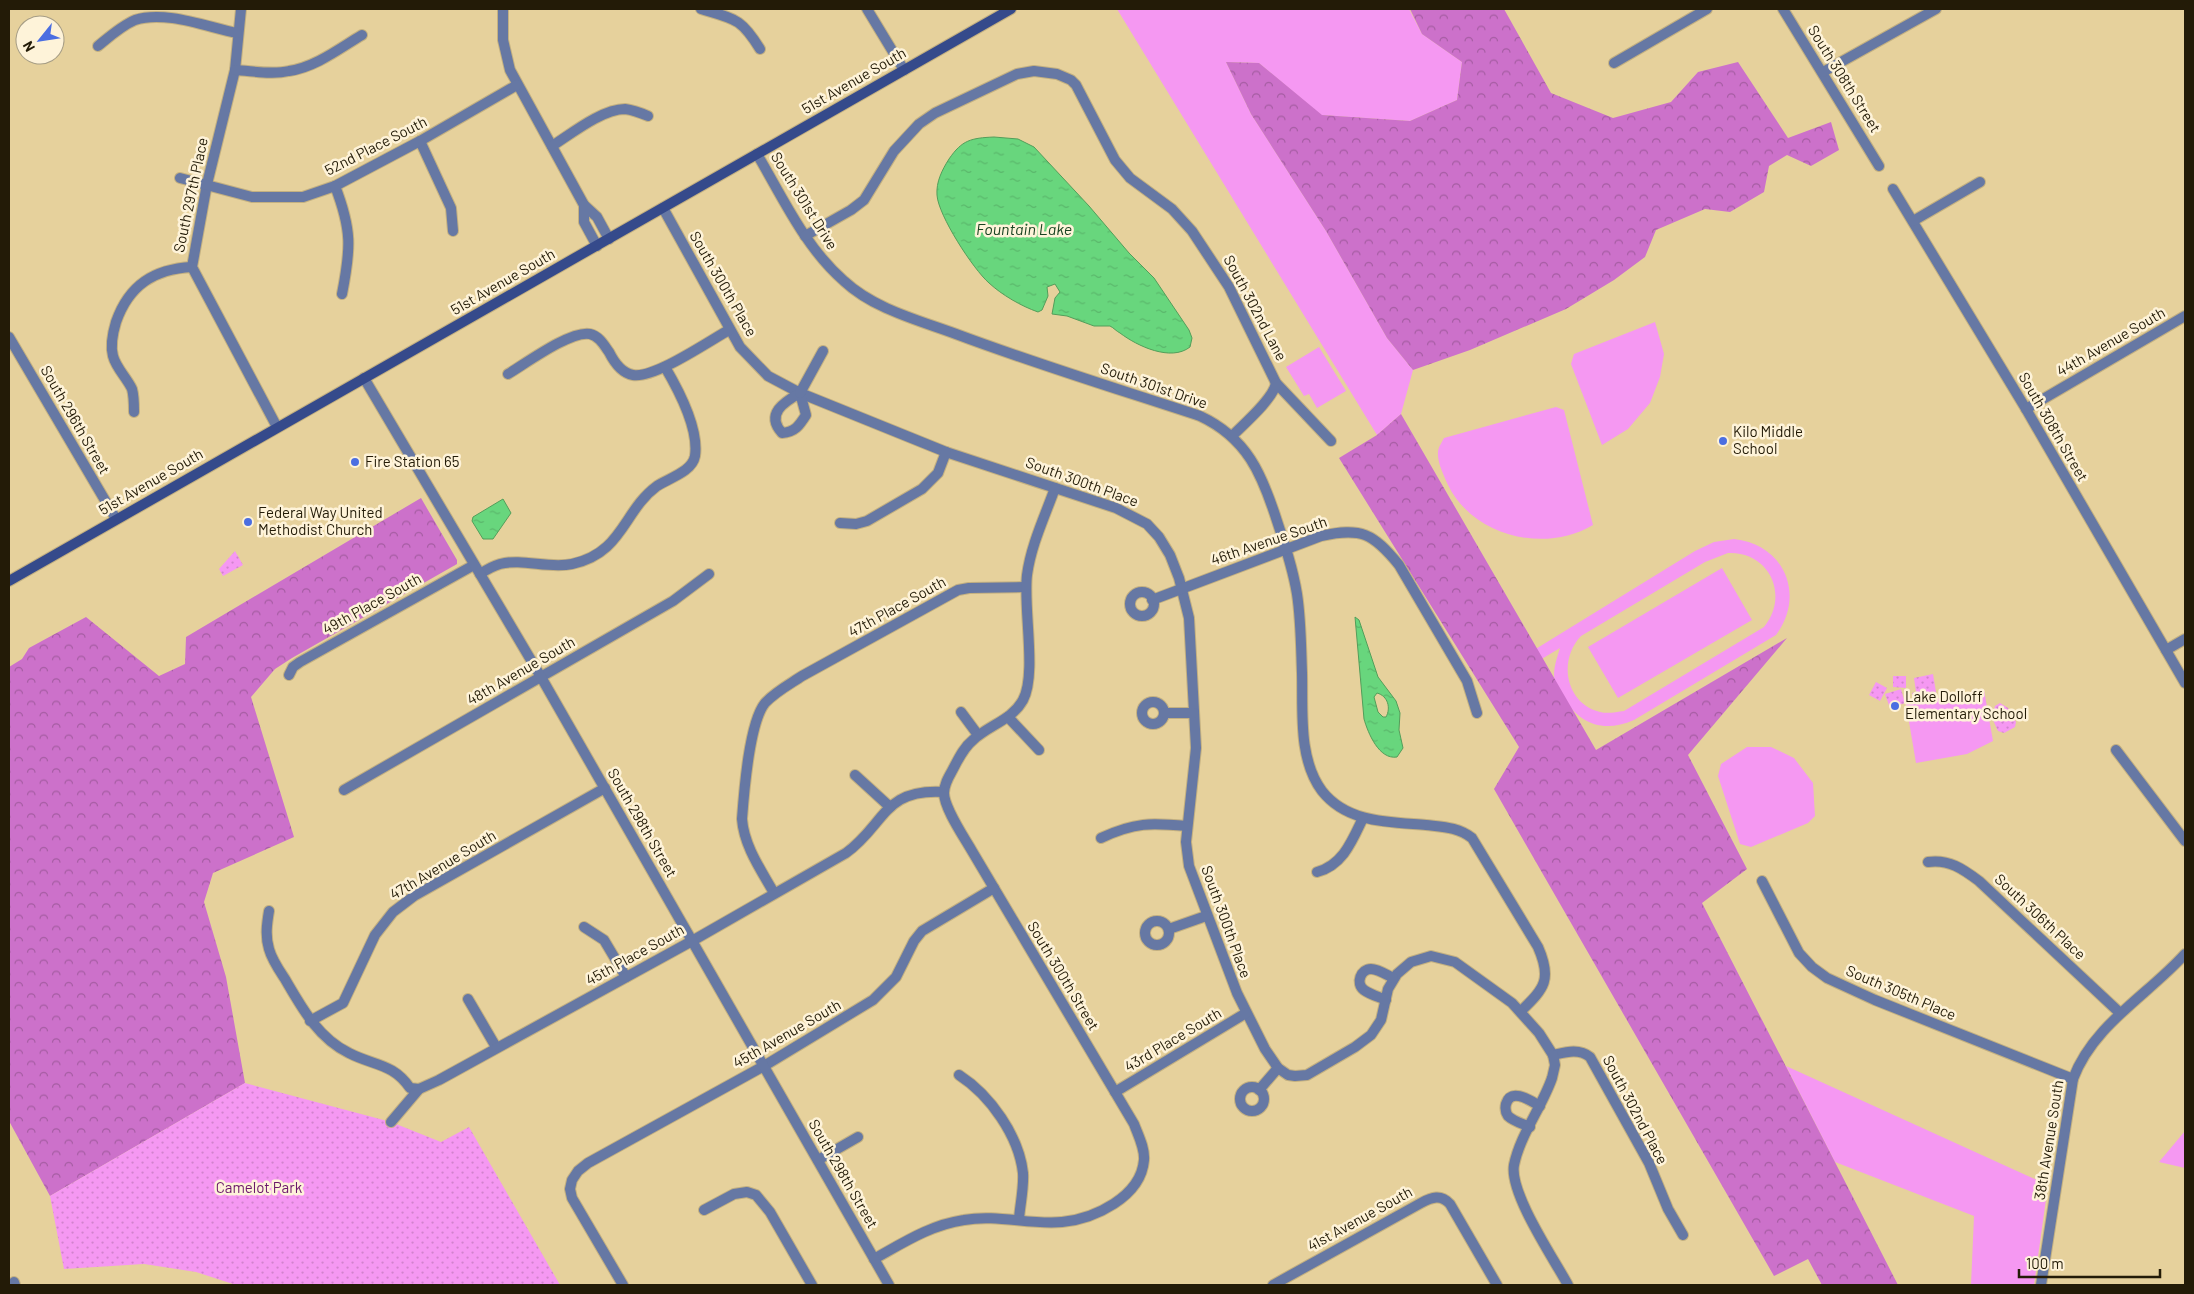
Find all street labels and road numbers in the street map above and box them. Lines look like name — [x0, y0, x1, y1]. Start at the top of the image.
street label: South 308th Street — [1805, 22, 1885, 135]
street label: 51st Avenue South — [798, 43, 909, 117]
street label: 52nd Place South — [321, 112, 430, 179]
street label: South 297th Place — [169, 136, 211, 254]
street label: South 301st Drive — [768, 148, 842, 253]
street label: South 300th Place — [686, 228, 761, 339]
street label: 51st Avenue South — [447, 244, 558, 318]
street label: South 302nd Lane — [1220, 252, 1291, 363]
street label: 44th Avenue South — [2053, 303, 2168, 379]
street label: South 301st Drive — [1099, 358, 1210, 412]
street label: South 296th Street — [37, 362, 114, 477]
street label: South 308th Street — [2015, 369, 2092, 484]
street label: 51st Avenue South — [95, 444, 206, 518]
street label: South 300th Place — [1024, 452, 1141, 510]
street label: 46th Avenue South — [1208, 512, 1329, 568]
street label: 49th Place South — [319, 569, 424, 638]
street label: 47th Place South — [845, 572, 948, 640]
street label: 48th Avenue South — [463, 632, 578, 708]
street label: South 298th Street — [604, 765, 681, 880]
street label: 47th Avenue South — [386, 825, 499, 903]
street label: South 300th Place — [1198, 863, 1256, 980]
street label: South 306th Place — [1991, 870, 2090, 963]
street label: South 300th Street — [1024, 918, 1103, 1033]
street label: 45th Place South — [582, 920, 687, 989]
street label: South 305th Place — [1844, 961, 1959, 1023]
street label: 45th Avenue South — [729, 995, 844, 1071]
street label: 43rd Place South — [1121, 1003, 1224, 1075]
street label: South 302nd Place — [1600, 1052, 1672, 1167]
street label: 38th Avenue South — [2030, 1079, 2066, 1201]
street label: South 298th Street — [805, 1116, 882, 1231]
street label: 41st Avenue South — [1304, 1182, 1415, 1254]

